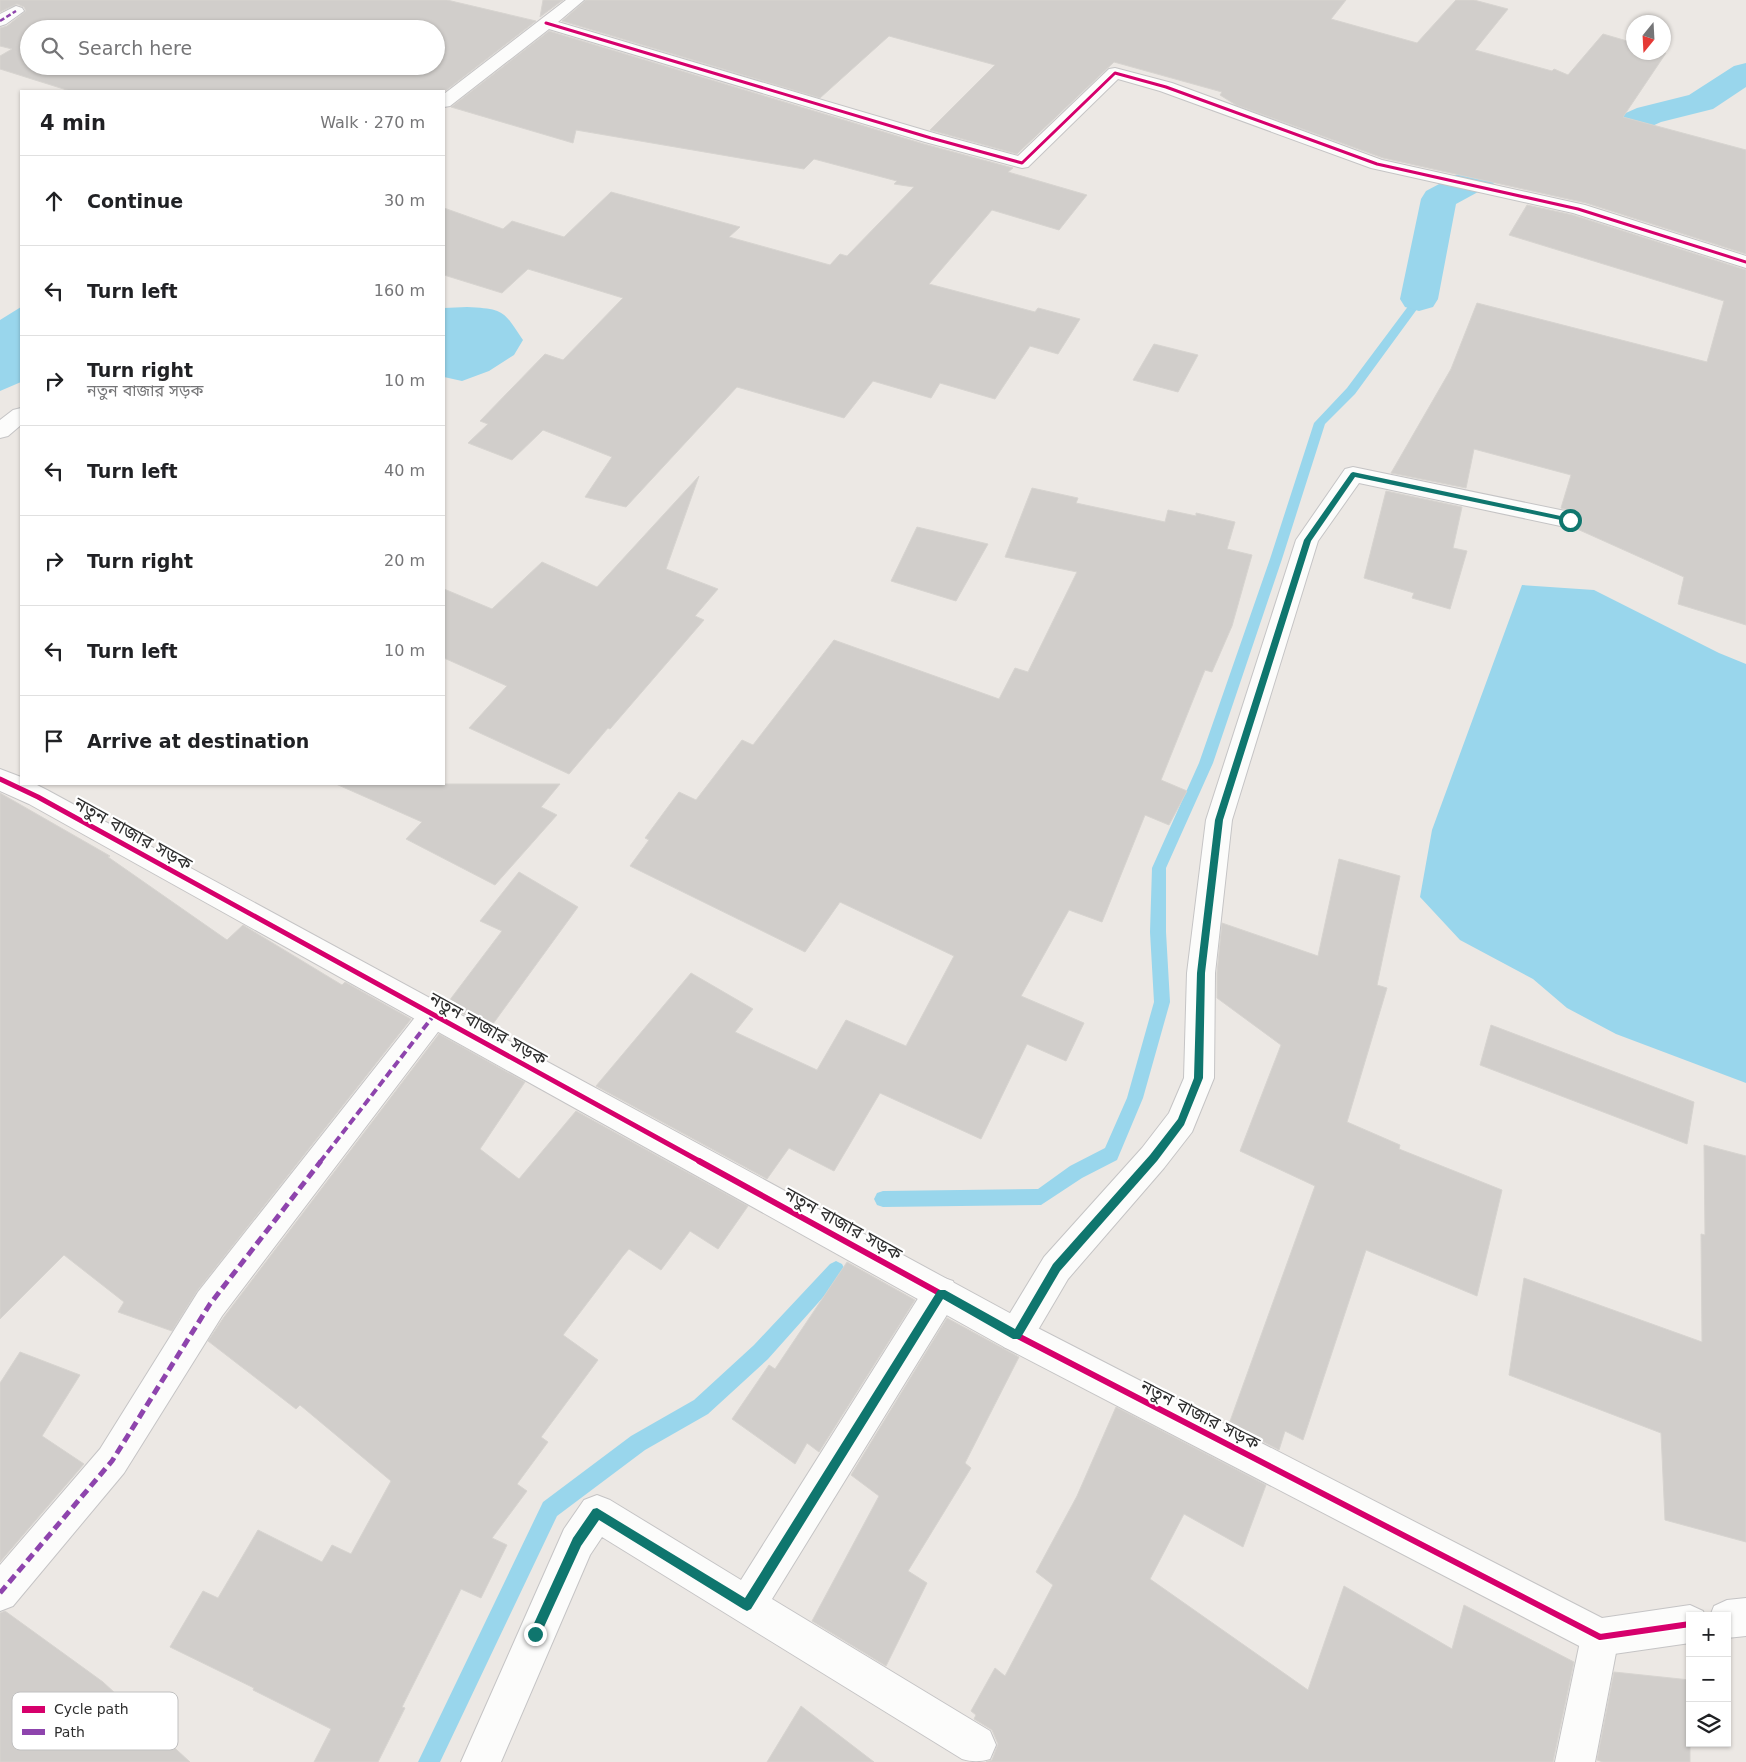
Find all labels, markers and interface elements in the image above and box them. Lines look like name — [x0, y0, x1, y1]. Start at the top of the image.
north arrow — [1626, 15, 1671, 60]
search box — [20, 20, 445, 75]
icon: search — [38, 34, 66, 62]
text: Search here — [78, 37, 192, 59]
text: 4 min — [40, 111, 106, 135]
text: Walk · 270 m — [320, 113, 425, 132]
icon: ahead — [40, 187, 68, 215]
text: Continue — [87, 190, 183, 212]
text: 30 m — [384, 191, 425, 210]
icon: left — [40, 277, 68, 305]
text: Turn left — [87, 280, 178, 302]
text: 160 m — [374, 281, 425, 300]
text: Turn right — [87, 359, 193, 381]
icon: right — [40, 367, 68, 395]
text: 10 m — [384, 371, 425, 390]
text: নতুন বাজার সড়ক — [87, 381, 203, 400]
icon: left — [40, 457, 68, 485]
text: Turn left — [87, 460, 178, 482]
text: 40 m — [384, 461, 425, 480]
route start — [1559, 509, 1582, 532]
icon: right — [40, 547, 68, 575]
text: Turn right — [87, 550, 193, 572]
text: 20 m — [384, 551, 425, 570]
icon: left — [40, 637, 68, 665]
text: Turn left — [87, 640, 178, 662]
text: 10 m — [384, 641, 425, 660]
icon: arrive — [40, 727, 68, 755]
text: Arrive at destination — [87, 730, 309, 752]
street label: নতুন বাজার সড়ক — [70, 792, 196, 876]
street label: নতুন বাজার সড়ক — [425, 987, 551, 1071]
street label: নতুন বাজার সড়ক — [780, 1182, 906, 1266]
street label: নতুন বাজার সড়ক — [1136, 1375, 1264, 1455]
map controls — [1686, 1612, 1731, 1747]
button: + — [1686, 1612, 1731, 1657]
route end — [524, 1623, 547, 1646]
button: − — [1686, 1657, 1731, 1702]
legend — [12, 1692, 178, 1750]
text: Cycle path — [54, 1701, 129, 1717]
button: layers — [1686, 1702, 1731, 1747]
text: Path — [54, 1724, 85, 1740]

